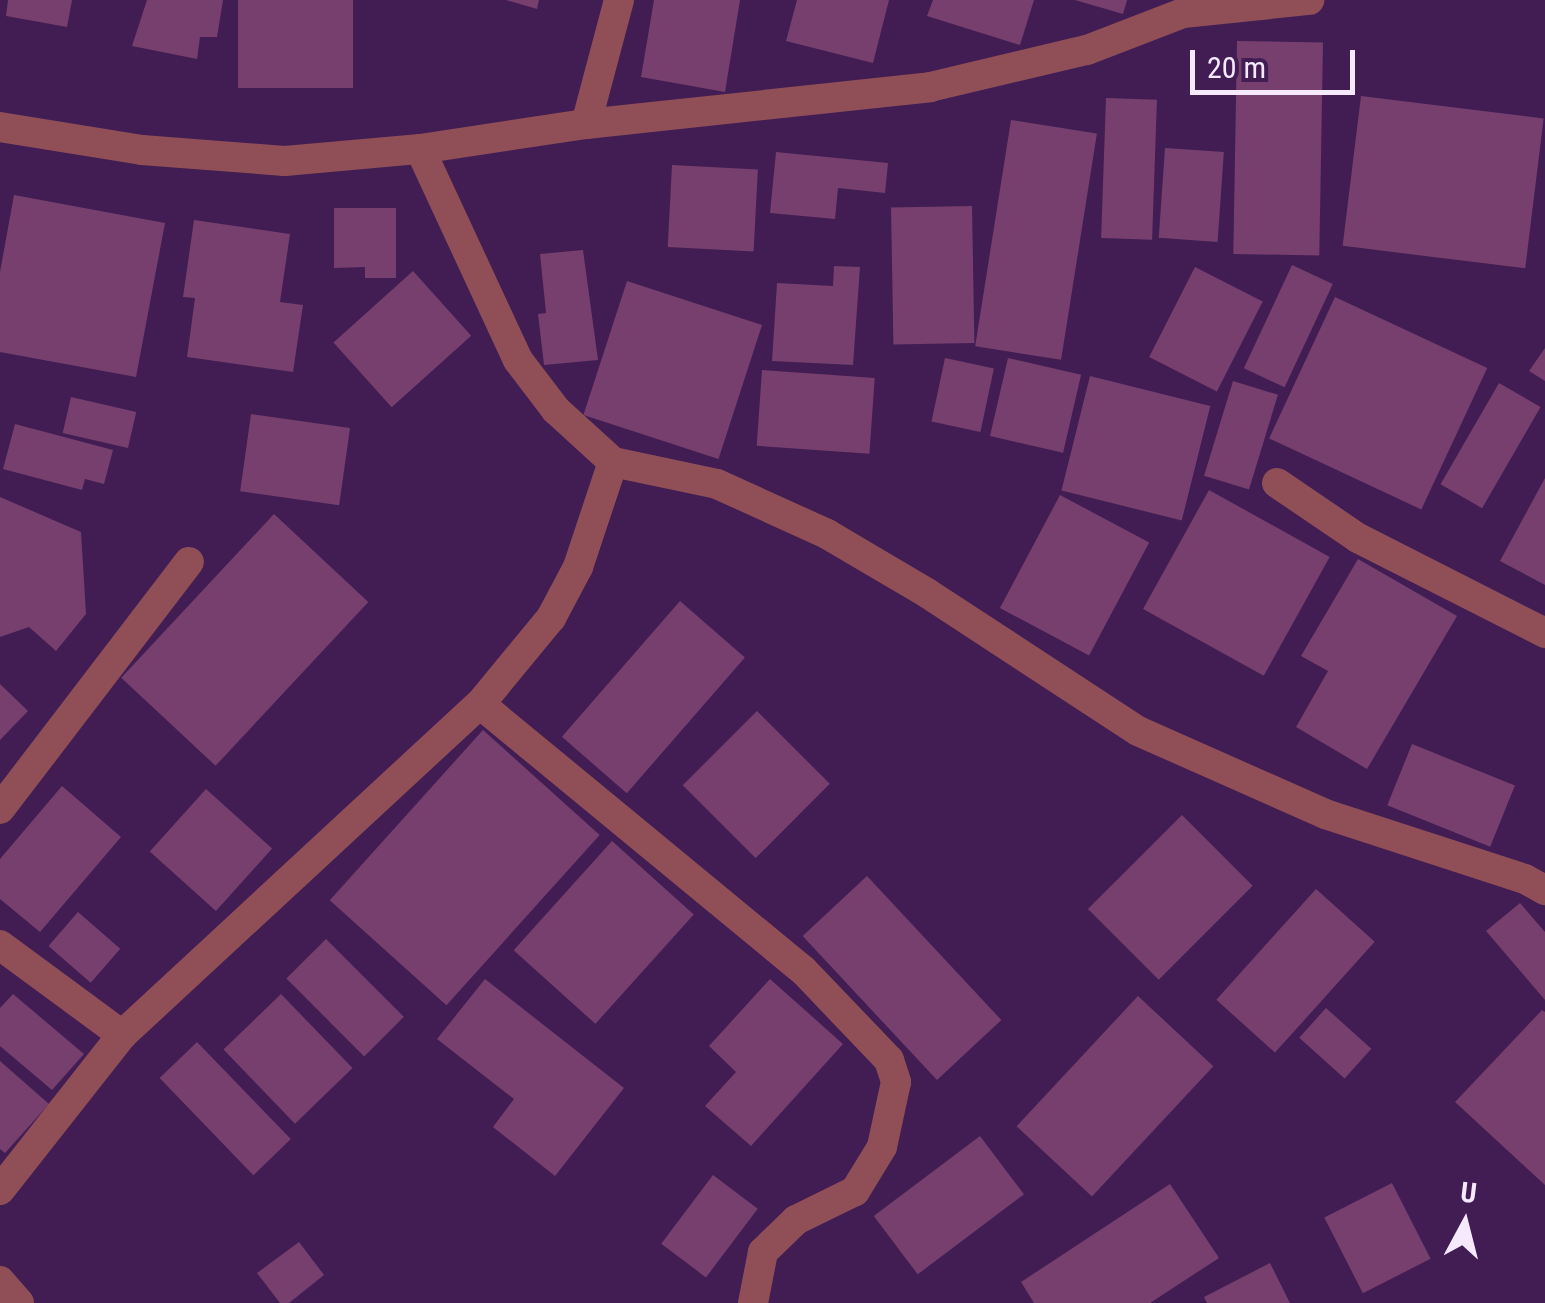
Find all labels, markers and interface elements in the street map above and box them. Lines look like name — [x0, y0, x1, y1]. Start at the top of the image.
scale bar — [1195, 30, 1360, 92]
text: 20 m — [1207, 50, 1266, 85]
north arrow — [1415, 1173, 1515, 1273]
text: U — [1459, 1175, 1479, 1210]

